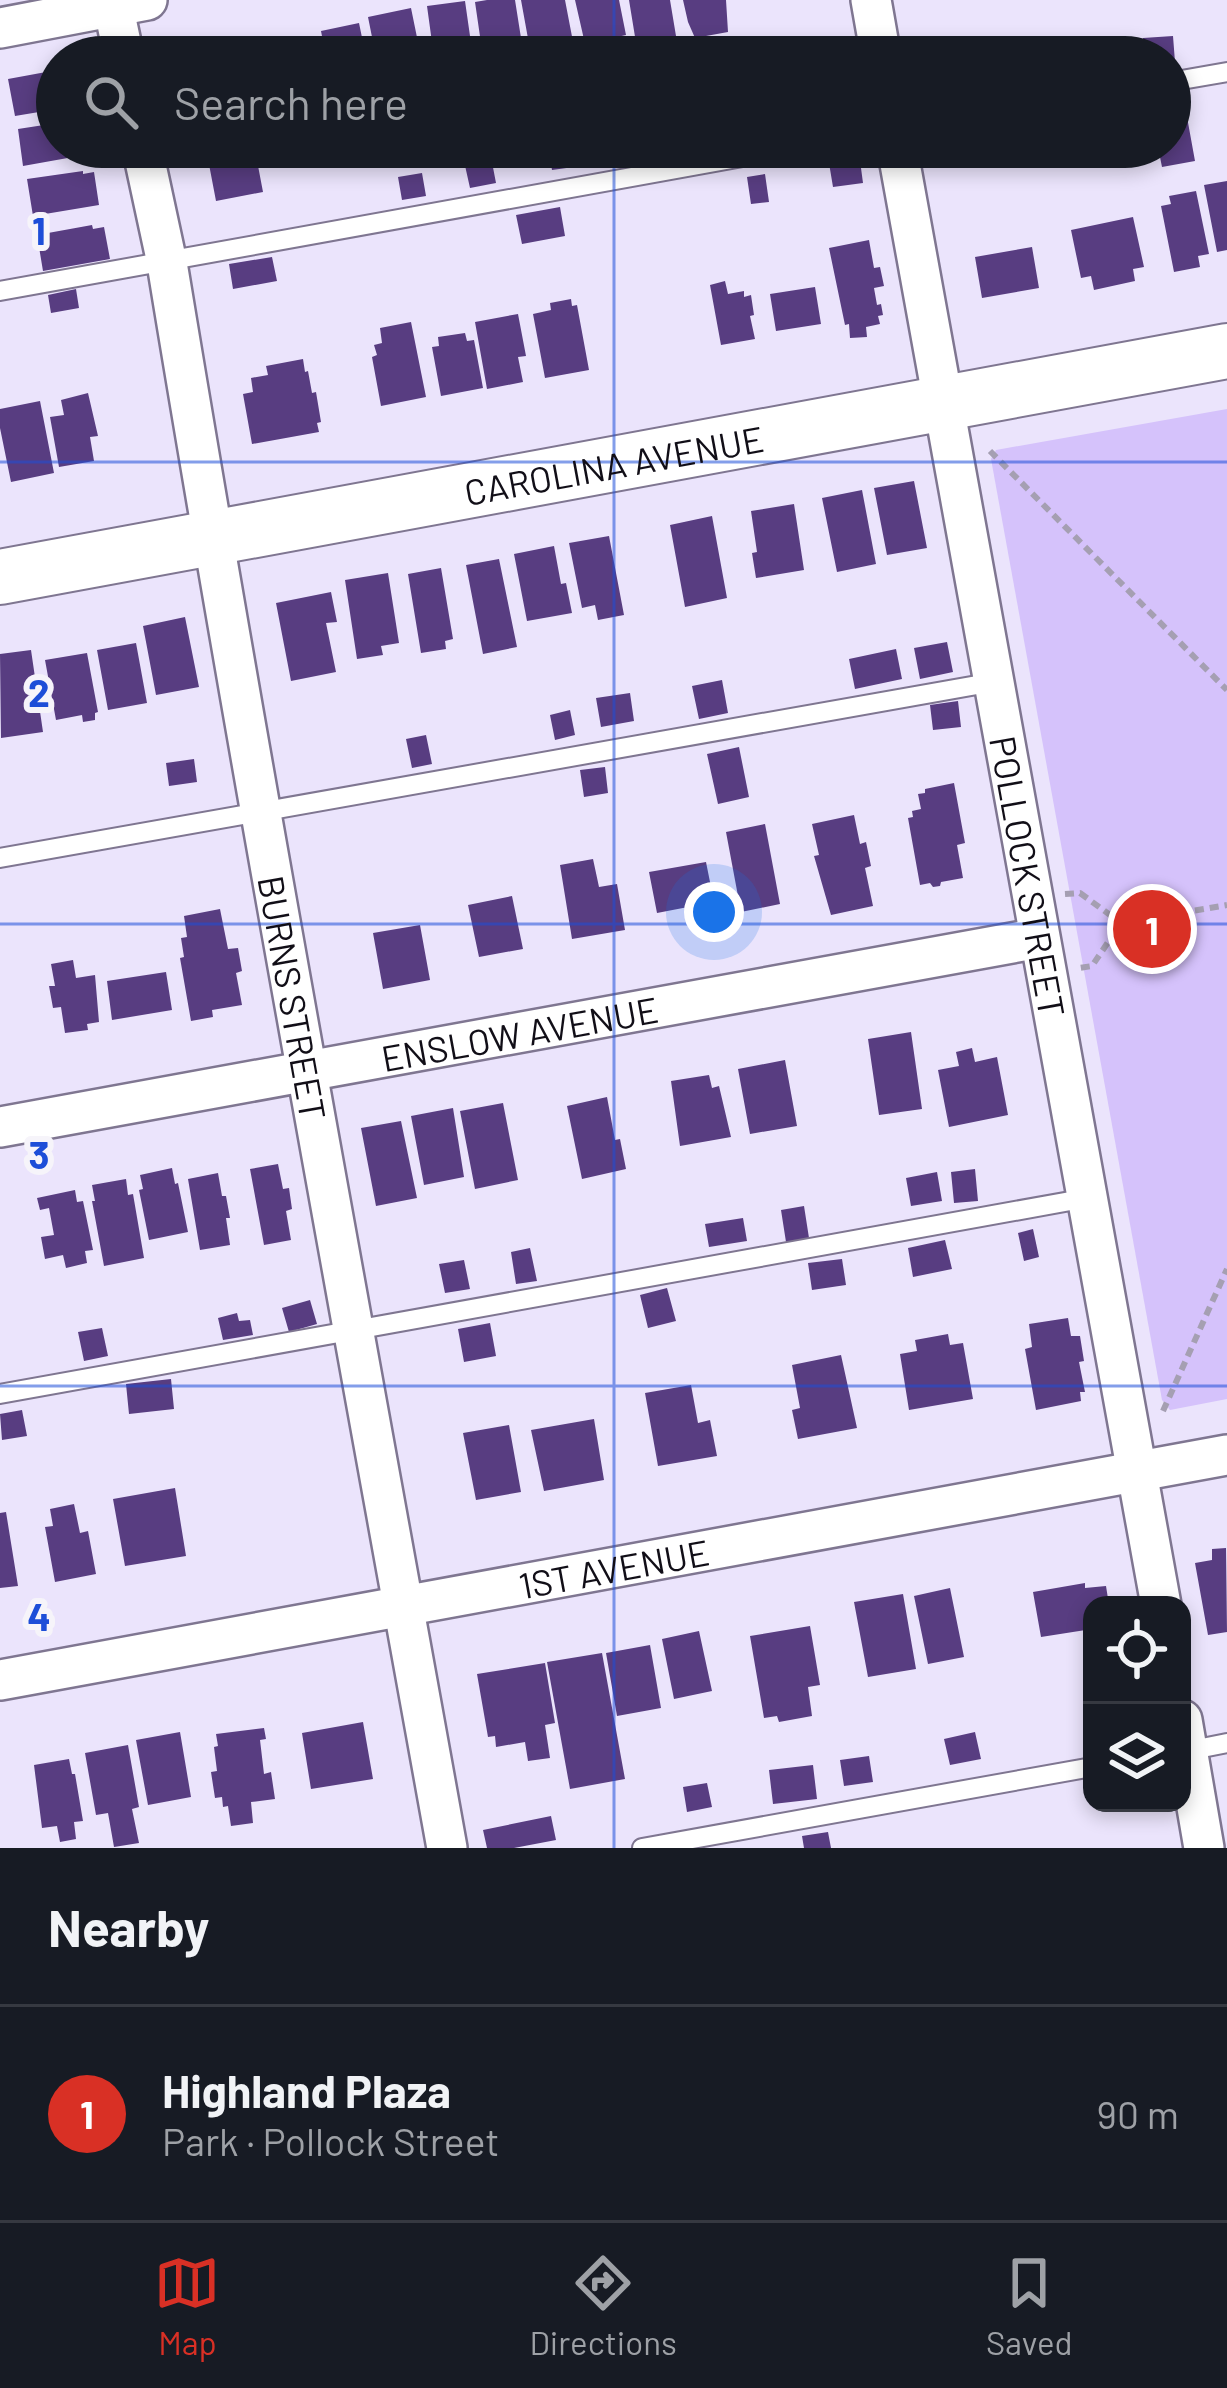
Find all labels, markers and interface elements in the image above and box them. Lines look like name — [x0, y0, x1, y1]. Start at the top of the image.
search box — [36, 36, 1191, 168]
icon: search — [78, 69, 144, 135]
text: Search here — [174, 75, 408, 129]
text: 1 — [32, 206, 46, 253]
street label: CAROLINA AVENUE — [461, 415, 767, 513]
text: 2 — [28, 668, 50, 715]
street label: POLLOCK STREET — [982, 732, 1076, 1020]
street label: BURNS STREET — [251, 872, 337, 1123]
your location — [684, 882, 744, 942]
pin: 1 — [1113, 884, 1191, 974]
street label: ENSLOW AVENUE — [378, 986, 661, 1079]
text: 3 — [28, 1130, 50, 1177]
street label: 1ST AVENUE — [515, 1529, 712, 1606]
text: 4 — [27, 1592, 51, 1639]
map controls — [1083, 1596, 1191, 1812]
button: locate — [1083, 1596, 1191, 1704]
button: layers — [1083, 1704, 1191, 1812]
text: Nearby — [48, 1896, 209, 1957]
text: Highland Plaza — [162, 2063, 451, 2117]
text: 1 — [80, 2090, 94, 2137]
text: 90 m — [1097, 2090, 1179, 2137]
text: Park · Pollock Street — [162, 2117, 499, 2164]
tab: Map — [154, 2250, 220, 2362]
tab: Directions — [529, 2250, 677, 2362]
tab: Saved — [986, 2250, 1073, 2362]

